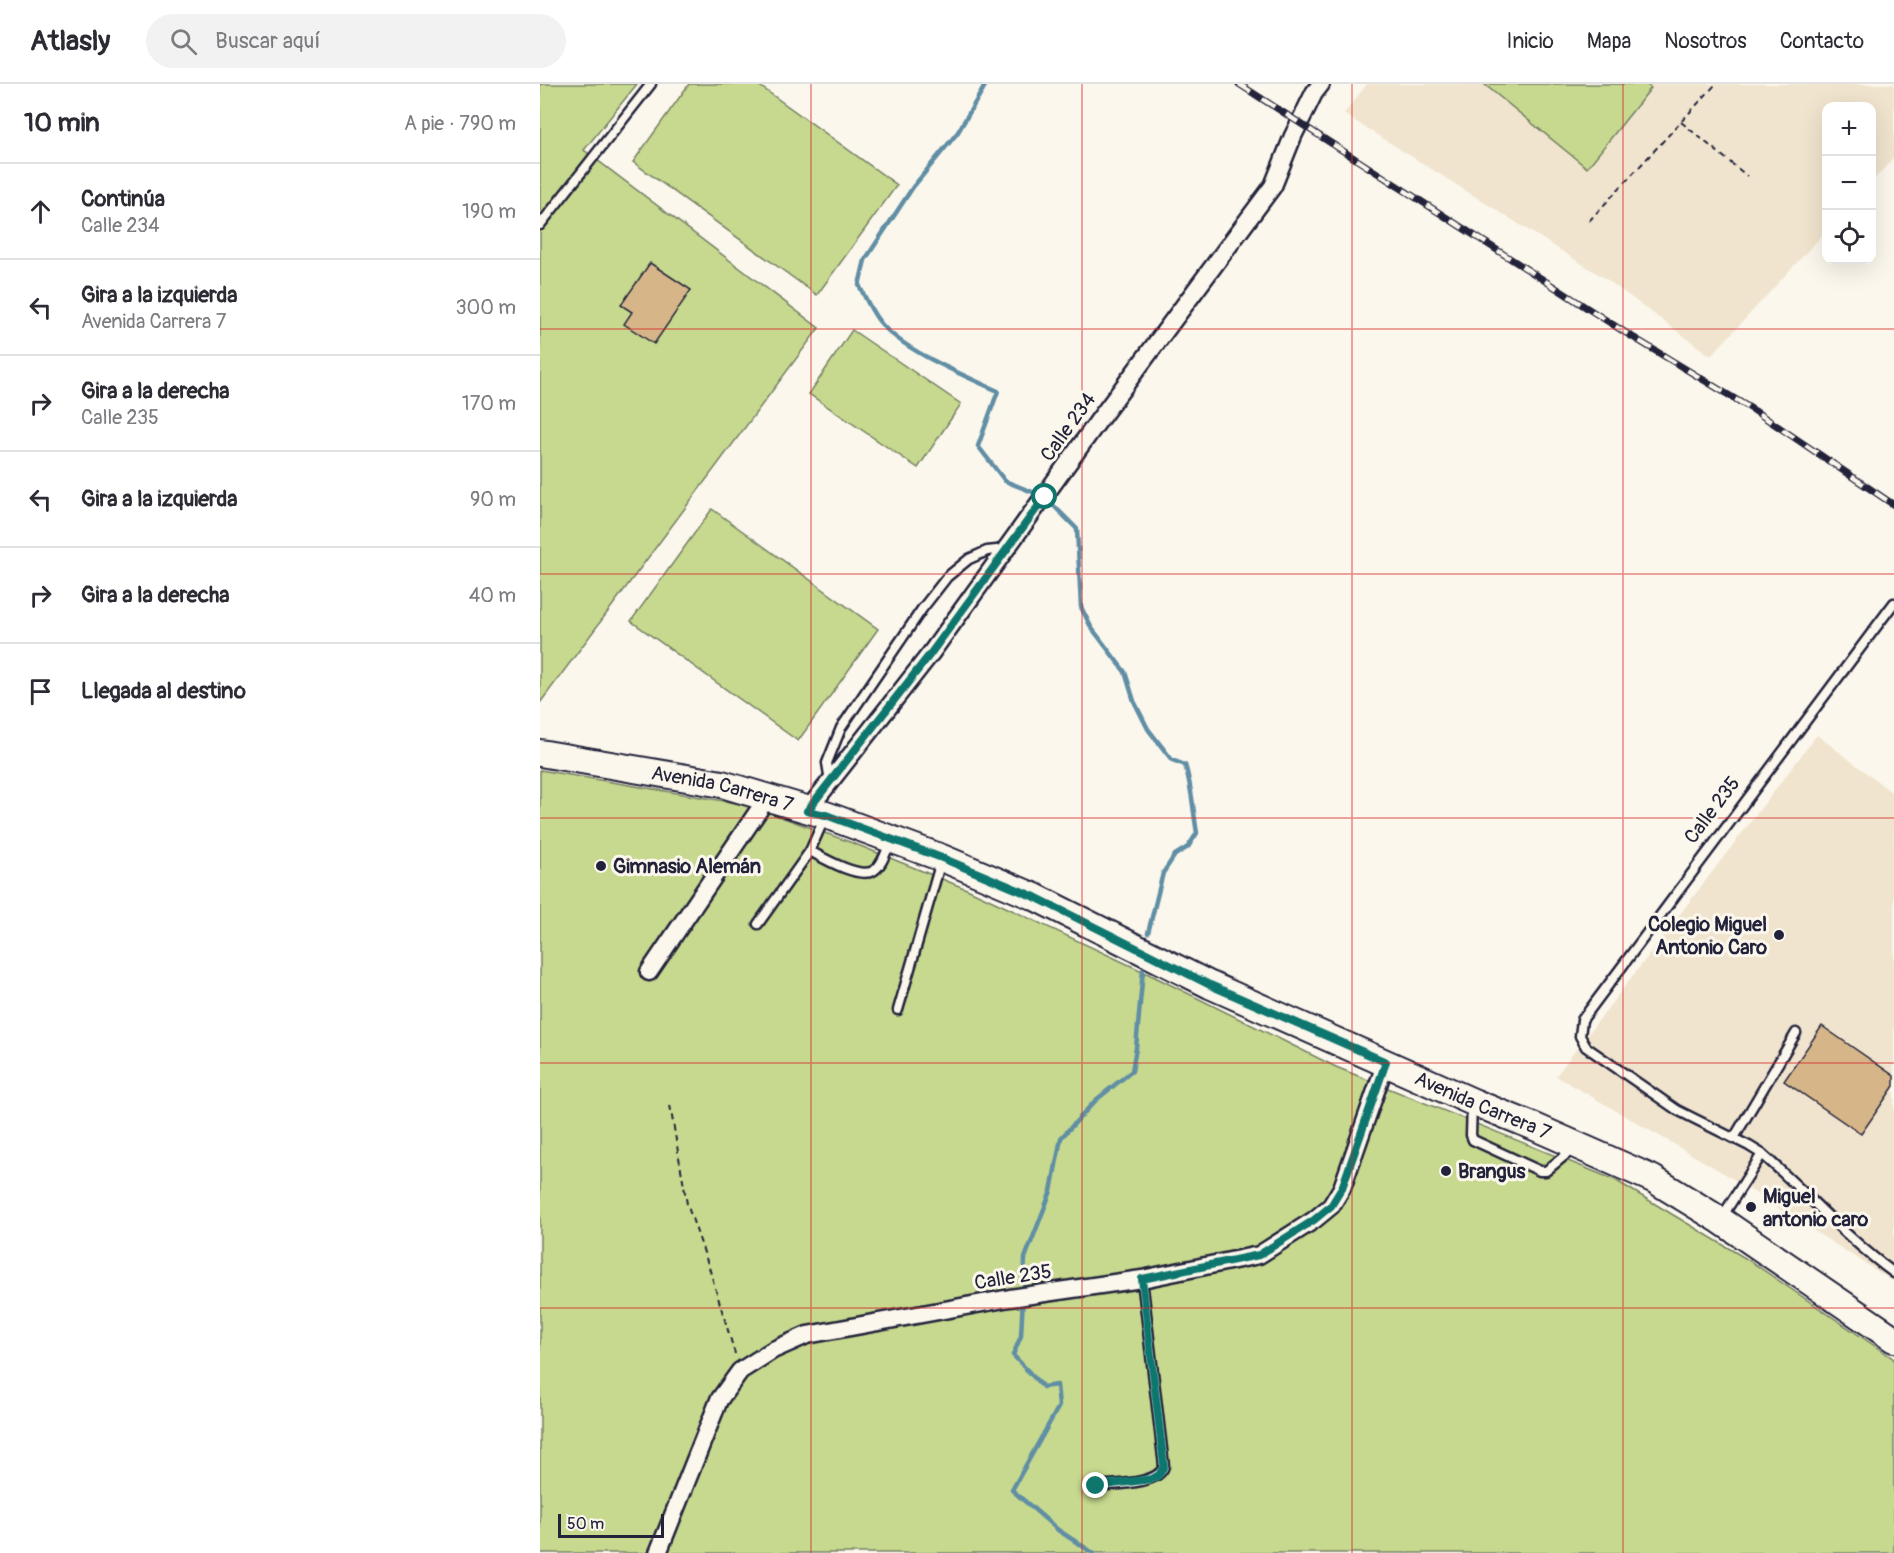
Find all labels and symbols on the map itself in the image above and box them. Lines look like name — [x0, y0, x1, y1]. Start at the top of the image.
street label: Calle 234 — [1035, 387, 1101, 466]
route start — [1031, 483, 1057, 509]
street label: Avenida Carrera 7 — [650, 760, 797, 817]
street label: Calle 235 — [1679, 771, 1745, 849]
place label: Gimnasio Alemán — [613, 854, 761, 879]
marker: Gimnasio Alemán — [594, 859, 608, 873]
place label: Colegio Miguel Antonio Caro — [1648, 912, 1767, 960]
marker: Colegio Miguel Antonio Caro — [1772, 928, 1786, 942]
street label: Avenida Carrera 7 — [1411, 1065, 1555, 1145]
place label: Brangus — [1458, 1159, 1526, 1184]
marker: Brangus — [1439, 1164, 1453, 1178]
place label: Miguel antonio caro — [1763, 1184, 1869, 1232]
marker: Miguel antonio caro — [1744, 1200, 1758, 1214]
street label: Calle 235 — [973, 1259, 1053, 1295]
route end — [1082, 1472, 1108, 1498]
scale bar — [558, 1511, 664, 1538]

